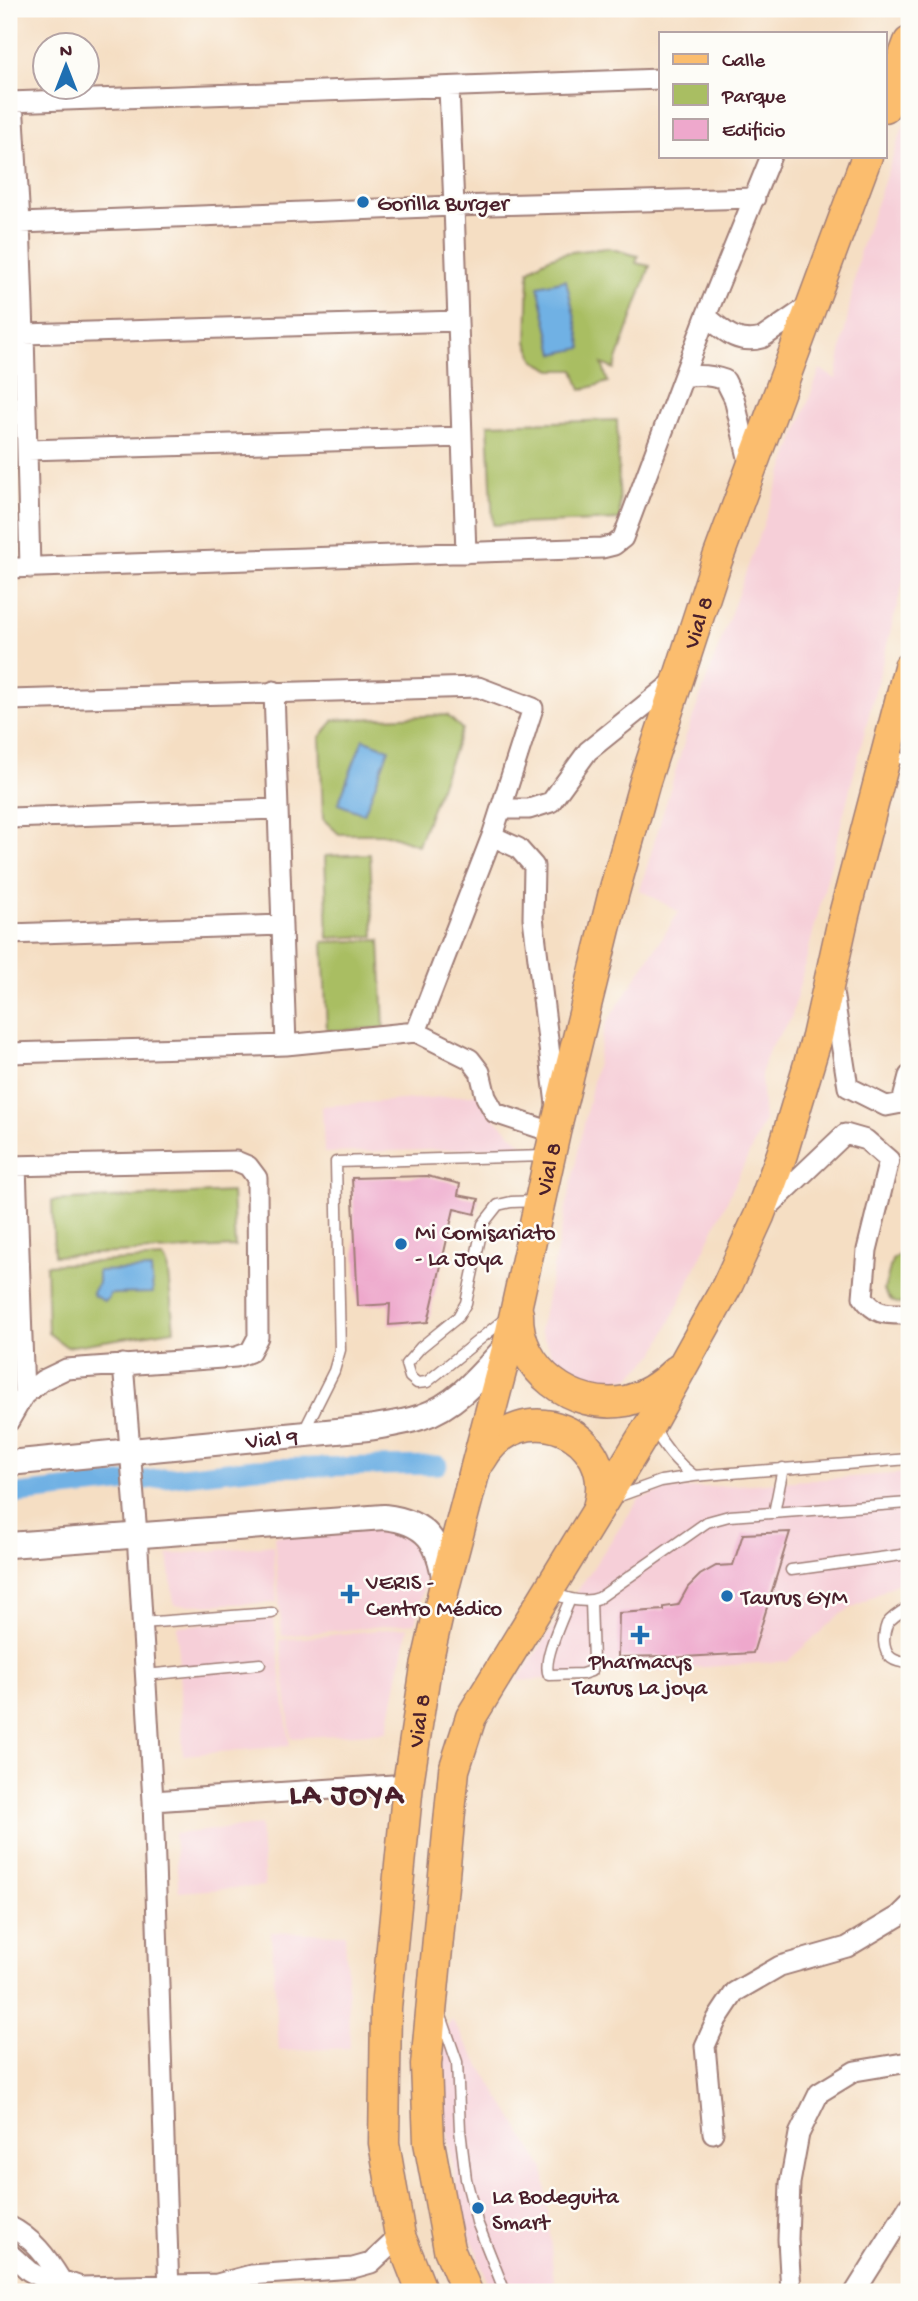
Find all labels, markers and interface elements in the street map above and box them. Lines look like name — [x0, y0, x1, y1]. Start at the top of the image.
north arrow — [32, 32, 102, 102]
legend — [659, 32, 886, 158]
text: N — [60, 41, 72, 64]
text: Calle — [722, 50, 766, 75]
text: Parque — [721, 86, 787, 111]
text: Edificio — [722, 120, 786, 145]
place label: Gorilla Burger — [377, 192, 511, 219]
marker: Gorilla Burger — [355, 194, 371, 210]
street label: Vial 8 — [679, 593, 721, 654]
street label: Vial 8 — [531, 1140, 569, 1199]
place label: Mi Comisariato - La Joya — [415, 1221, 556, 1274]
marker: Mi Comisariato - La Joya — [393, 1236, 409, 1252]
street label: Vial 9 — [244, 1425, 300, 1457]
place label: VERIS - Centro Médico — [365, 1571, 502, 1624]
marker: VERIS - Centro Médico — [340, 1584, 360, 1604]
place label: Taurus GYM — [739, 1586, 848, 1613]
marker: Taurus GYM — [719, 1588, 735, 1604]
marker: Pharmacys Taurus La joya — [632, 1627, 648, 1643]
place label: Pharmacys Taurus La joya — [571, 1650, 709, 1703]
street label: Vial 8 — [404, 1692, 439, 1750]
district label: LA JOYA — [289, 1780, 405, 1815]
place label: La Bodeguita Smart — [492, 2185, 620, 2238]
marker: La Bodeguita Smart — [470, 2200, 486, 2216]

